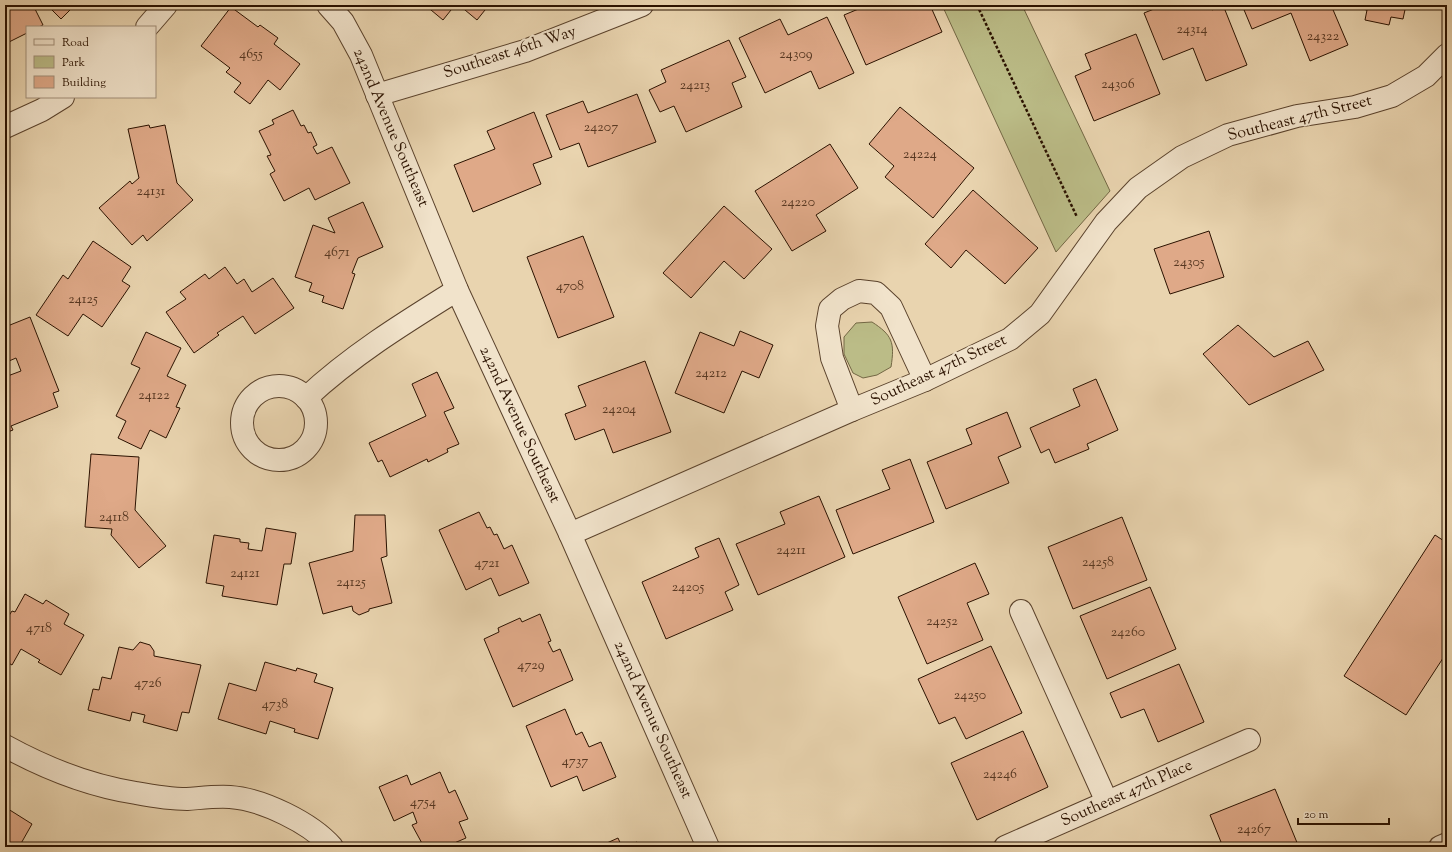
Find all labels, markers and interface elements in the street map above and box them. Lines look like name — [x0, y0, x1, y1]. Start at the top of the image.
house number: 24314 — [1176, 20, 1208, 40]
street label: Southeast 46th Way — [441, 21, 579, 85]
legend — [26, 26, 156, 98]
house number: 24322 — [1307, 27, 1340, 47]
text: Road — [62, 34, 89, 52]
house number: 4655 — [239, 45, 263, 65]
street label: 242nd Avenue Southeast — [346, 45, 434, 211]
house number: 24309 — [779, 45, 813, 65]
text: Park — [62, 54, 85, 72]
text: Building — [62, 74, 106, 92]
house number: 24306 — [1101, 75, 1135, 95]
house number: 24213 — [680, 76, 711, 96]
street label: Southeast 47th Street — [1225, 90, 1375, 148]
house number: 24207 — [584, 118, 618, 138]
house number: 24224 — [903, 145, 937, 165]
house number: 24131 — [137, 182, 166, 202]
house number: 24220 — [781, 193, 815, 213]
house number: 4671 — [324, 243, 350, 263]
house number: 24305 — [1173, 253, 1205, 273]
house number: 4708 — [556, 277, 584, 297]
house number: 24125 — [68, 290, 98, 310]
street label: Southeast 47th Street — [867, 329, 1011, 413]
street label: 242nd Avenue Southeast — [473, 343, 566, 508]
house number: 24212 — [695, 364, 727, 384]
house number: 24122 — [138, 386, 170, 406]
house number: 24204 — [602, 400, 636, 420]
house number: 24118 — [99, 508, 129, 528]
house number: 24211 — [776, 541, 806, 561]
house number: 24258 — [1082, 553, 1114, 573]
house number: 4721 — [474, 554, 500, 574]
house number: 24121 — [230, 564, 260, 584]
house number: 24125 — [336, 573, 366, 593]
house number: 24205 — [672, 578, 704, 598]
house number: 24252 — [926, 612, 958, 632]
house number: 4718 — [26, 619, 52, 639]
house number: 24260 — [1111, 623, 1145, 643]
street label: 242nd Avenue Southeast — [607, 637, 697, 803]
house number: 4729 — [517, 656, 545, 676]
house number: 4726 — [134, 674, 162, 694]
house number: 24250 — [954, 686, 986, 706]
house number: 4738 — [262, 695, 288, 715]
house number: 4737 — [562, 752, 588, 772]
street label: Southeast 47th Place — [1058, 755, 1196, 833]
house number: 24246 — [983, 765, 1017, 785]
house number: 4754 — [410, 793, 436, 813]
scale bar — [1298, 800, 1389, 826]
text: 20 m — [1304, 806, 1329, 824]
house number: 24267 — [1237, 820, 1271, 840]

